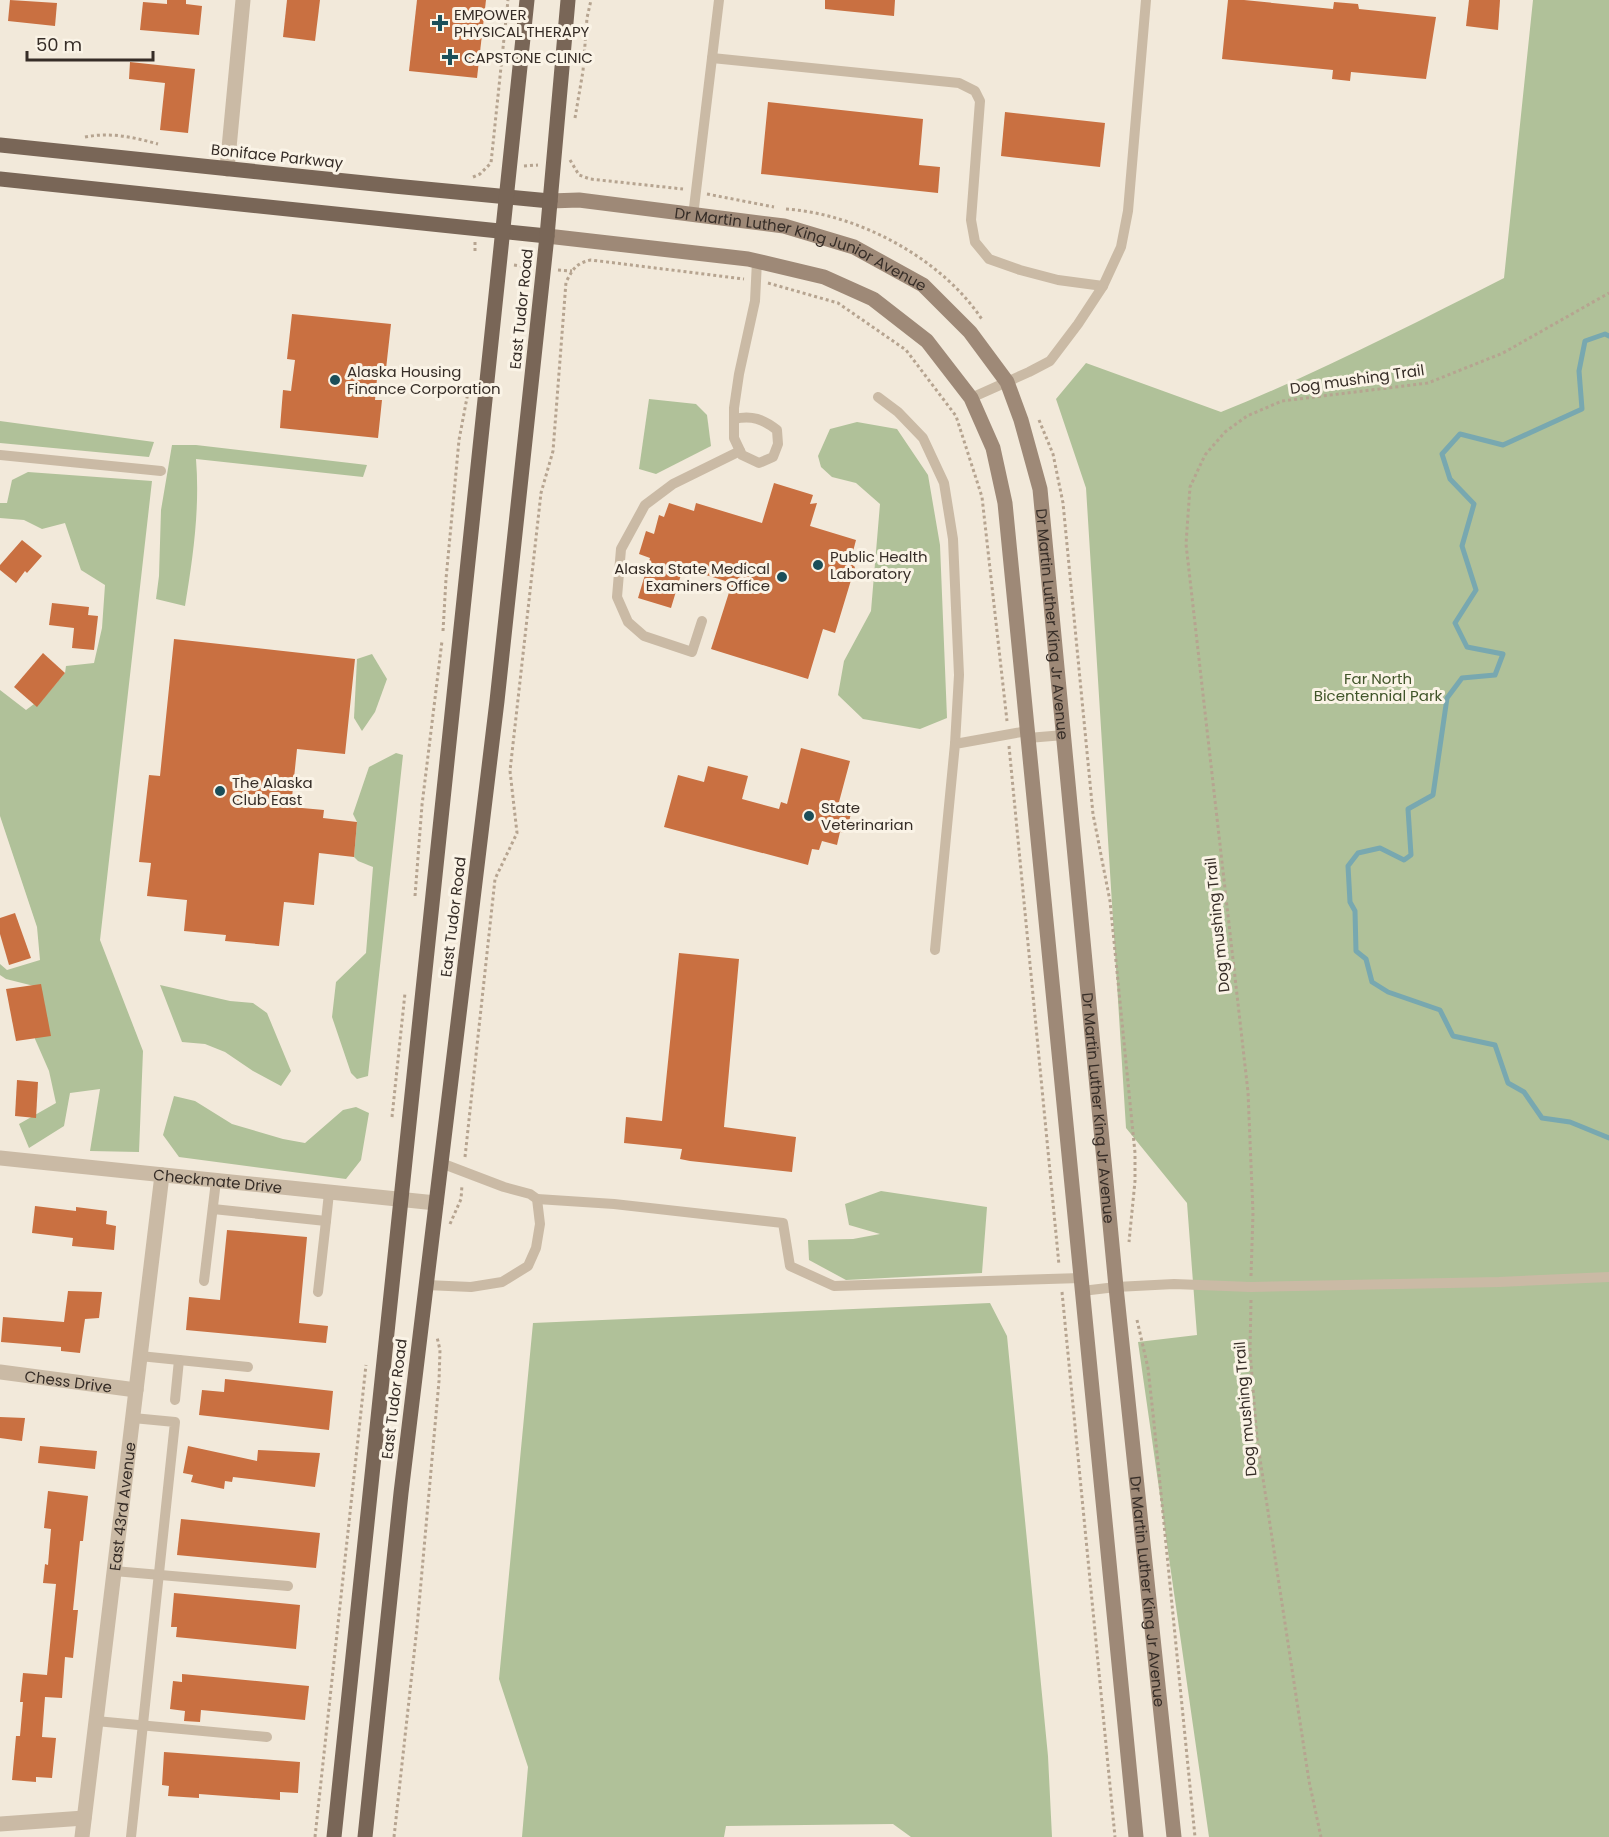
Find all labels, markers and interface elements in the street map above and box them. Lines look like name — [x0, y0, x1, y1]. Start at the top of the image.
place label: EMPOWER PHYSICAL THERAPY — [454, 4, 590, 42]
marker: EMPOWER PHYSICAL THERAPY — [431, 14, 449, 32]
scale bar — [27, 24, 153, 62]
text: 50 m — [36, 32, 82, 57]
place label: CAPSTONE CLINIC — [464, 47, 593, 68]
marker: CAPSTONE CLINIC — [441, 48, 459, 66]
street label: Boniface Parkway — [210, 139, 345, 173]
street label: Dr Martin Luther King Junior Avenue — [674, 202, 931, 296]
street label: East Tudor Road — [504, 248, 538, 370]
street label: Dog mushing Trail — [1288, 359, 1426, 399]
place label: Alaska Housing Finance Corporation — [347, 361, 501, 399]
marker: Alaska Housing Finance Corporation — [328, 373, 342, 387]
street label: Dr Martin Luther King Jr Avenue — [1031, 508, 1074, 741]
place label: Public Health Laboratory — [830, 546, 928, 584]
place label: Alaska State Medical Examiners Office — [614, 558, 770, 596]
marker: Public Health Laboratory — [811, 558, 825, 572]
marker: Alaska State Medical Examiners Office — [775, 570, 789, 584]
park label: Far North Bicentennial Park — [1314, 668, 1443, 706]
place label: The Alaska Club East — [232, 772, 313, 810]
marker: The Alaska Club East — [213, 784, 227, 798]
place label: State Veterinarian — [821, 797, 913, 835]
marker: State Veterinarian — [802, 809, 816, 823]
street label: East Tudor Road — [435, 856, 471, 978]
street label: Dog mushing Trail — [1199, 857, 1235, 993]
street label: Dr Martin Luther King Jr Avenue — [1077, 991, 1120, 1225]
street label: Checkmate Drive — [152, 1163, 283, 1198]
street label: East Tudor Road — [376, 1338, 412, 1460]
street label: Dog mushing Trail — [1229, 1341, 1261, 1477]
street label: Chess Drive — [23, 1365, 113, 1397]
street label: East 43rd Avenue — [104, 1441, 140, 1572]
street label: Dr Martin Luther King Jr Avenue — [1125, 1475, 1171, 1708]

